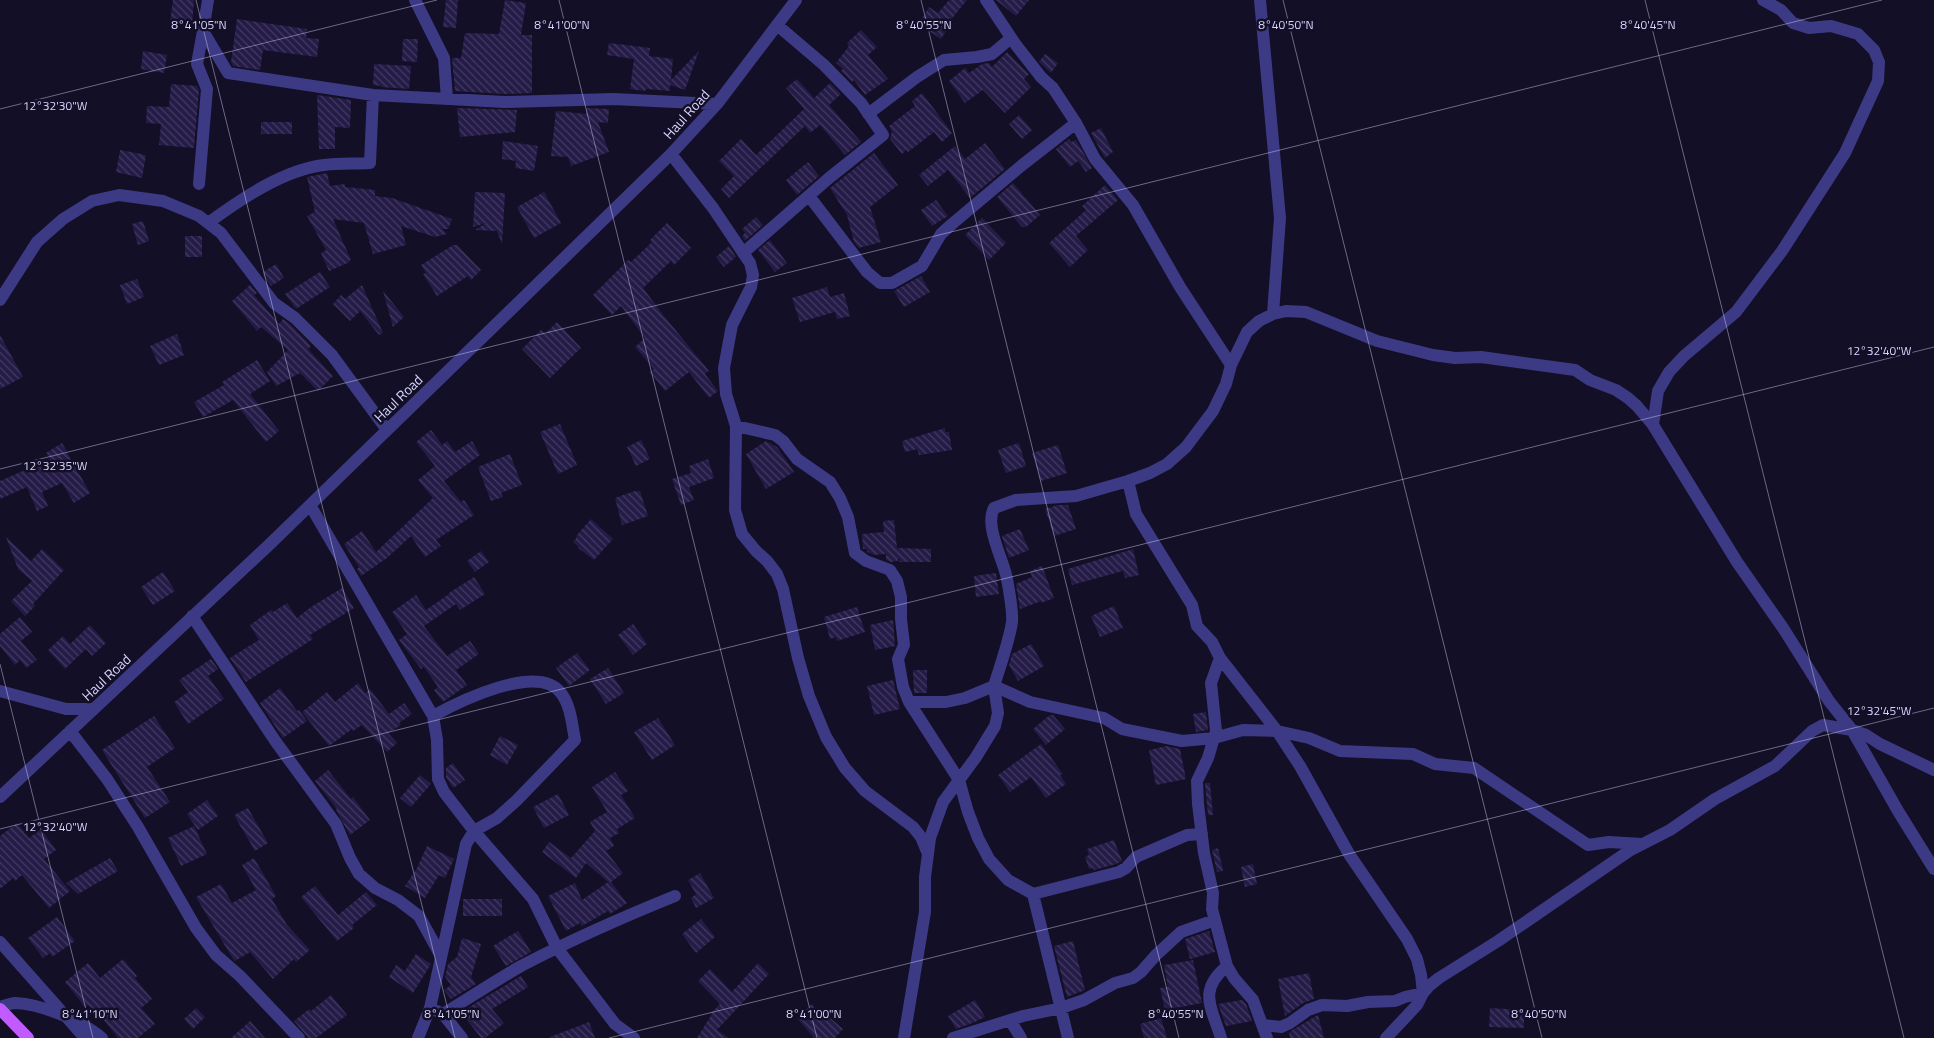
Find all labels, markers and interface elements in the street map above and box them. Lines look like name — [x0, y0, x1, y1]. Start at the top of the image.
text: 8°41'05"N — [171, 15, 227, 34]
text: 8°41'00"N — [534, 15, 590, 34]
text: 8°40'55"N — [896, 15, 952, 34]
text: 8°40'50"N — [1258, 15, 1314, 34]
text: 8°40'45"N — [1620, 15, 1676, 34]
street label: Haul Road — [658, 84, 714, 144]
text: 12°32'30"W — [23, 96, 88, 115]
text: 12°32'40"W — [1847, 341, 1912, 360]
street label: Haul Road — [369, 369, 427, 427]
text: 12°32'35"W — [23, 456, 88, 475]
street label: Haul Road — [77, 649, 135, 705]
text: 12°32'45"W — [1847, 701, 1912, 720]
text: 12°32'40"W — [23, 817, 88, 836]
text: 8°41'10"N — [62, 1004, 118, 1023]
text: 8°41'05"N — [424, 1004, 480, 1023]
text: 8°41'00"N — [786, 1004, 842, 1023]
text: 8°40'55"N — [1148, 1004, 1204, 1023]
text: 8°40'50"N — [1511, 1004, 1567, 1023]

